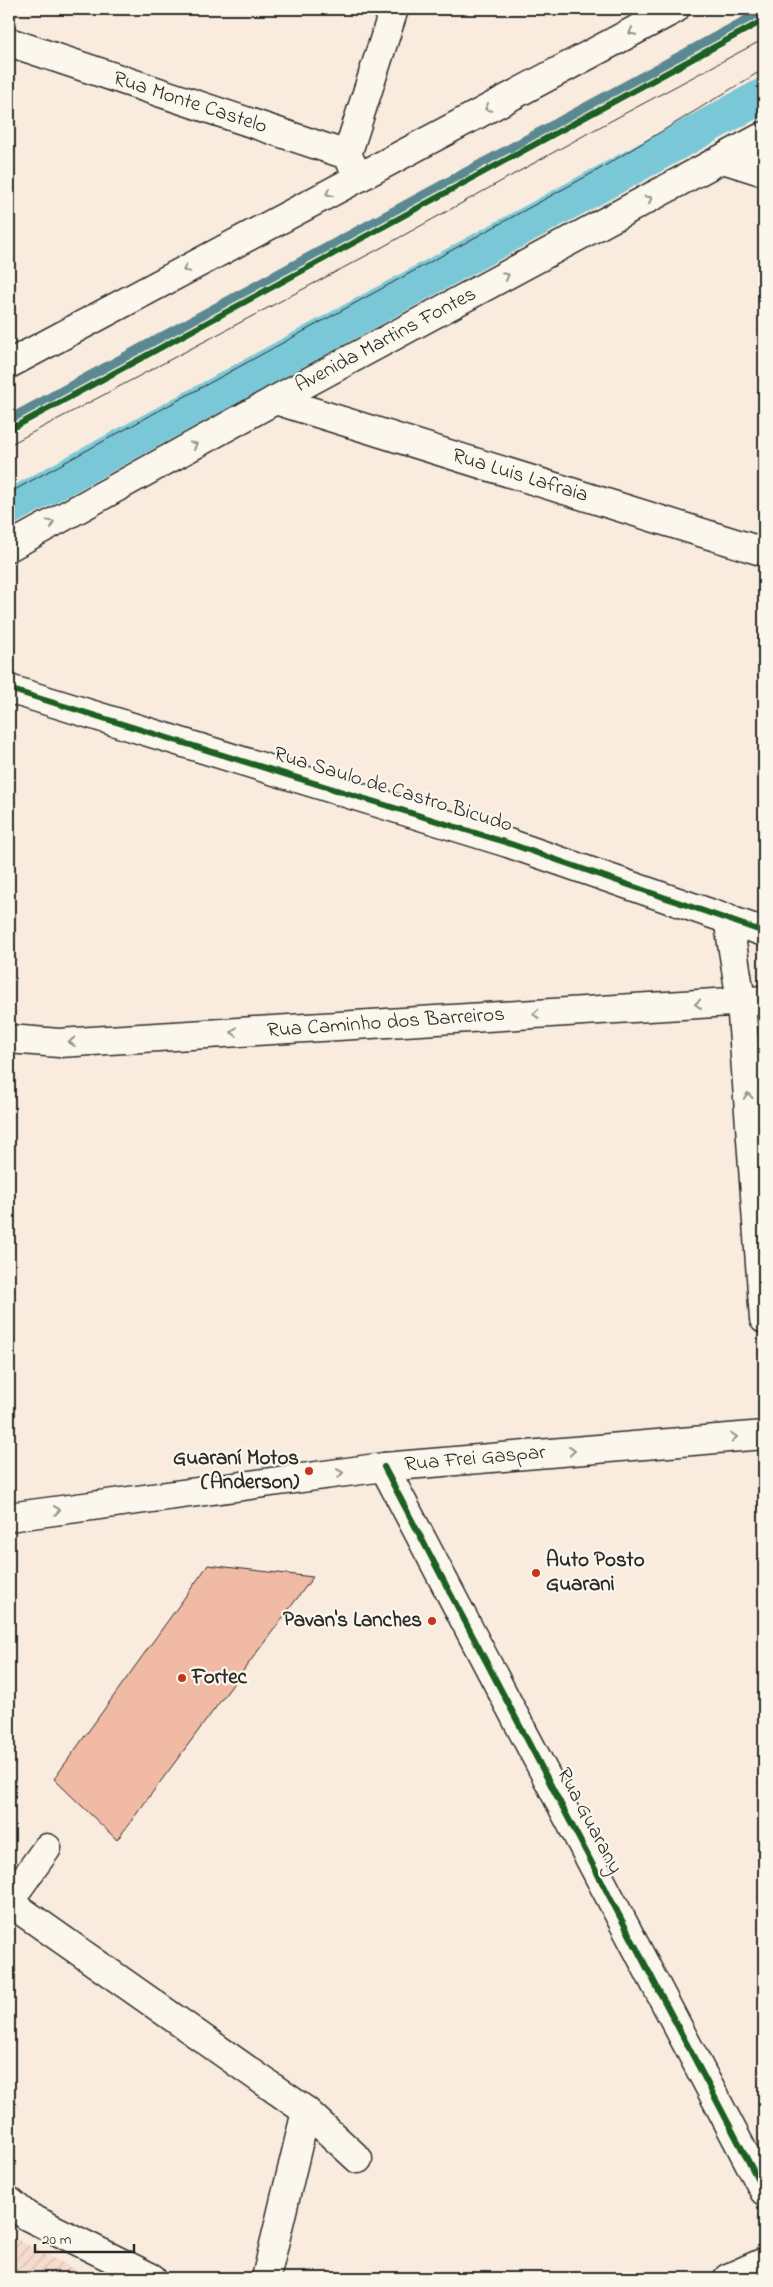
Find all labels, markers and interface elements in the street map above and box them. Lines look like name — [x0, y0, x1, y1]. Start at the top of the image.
one-way arrow — [628, 26, 637, 36]
street label: Rua Monte Castelo — [109, 64, 271, 142]
one-way arrow — [484, 102, 493, 112]
one-way arrow — [326, 186, 335, 196]
one-way arrow — [644, 195, 653, 205]
one-way arrow — [182, 263, 191, 273]
one-way arrow — [501, 272, 510, 282]
street label: Avenida Martins Fontes — [290, 279, 482, 401]
one-way arrow — [188, 441, 197, 451]
street label: Rua Luis Lafraia — [448, 441, 592, 511]
one-way arrow — [46, 519, 55, 529]
street label: Rua Saulo de Castro Bicudo — [270, 739, 516, 841]
one-way arrow — [694, 998, 702, 1009]
street label: Rua Caminho dos Barreiros — [266, 1000, 506, 1046]
one-way arrow — [532, 1008, 540, 1019]
one-way arrow — [230, 1027, 238, 1038]
one-way arrow — [68, 1037, 76, 1048]
one-way arrow — [742, 1092, 753, 1100]
one-way arrow — [731, 1432, 739, 1443]
street label: Rua Frei Gaspar — [403, 1438, 547, 1480]
place label: Guaraní Motos (Anderson) — [173, 1444, 300, 1498]
one-way arrow — [569, 1446, 577, 1457]
marker: Guaraní Motos (Anderson) — [303, 1465, 315, 1477]
one-way arrow — [335, 1468, 344, 1478]
one-way arrow — [53, 1506, 61, 1516]
place label: Auto Posto Guarani — [546, 1546, 645, 1600]
marker: Auto Posto Guarani — [530, 1567, 542, 1579]
place label: Pavan's Lanches — [283, 1606, 422, 1636]
marker: Pavan's Lanches — [426, 1615, 438, 1627]
place label: Fortec — [191, 1663, 248, 1693]
marker: Fortec — [176, 1672, 188, 1684]
street label: Rua Guarany — [547, 1763, 630, 1880]
scale bar — [35, 2222, 134, 2254]
text: 20 m — [42, 2229, 72, 2251]

